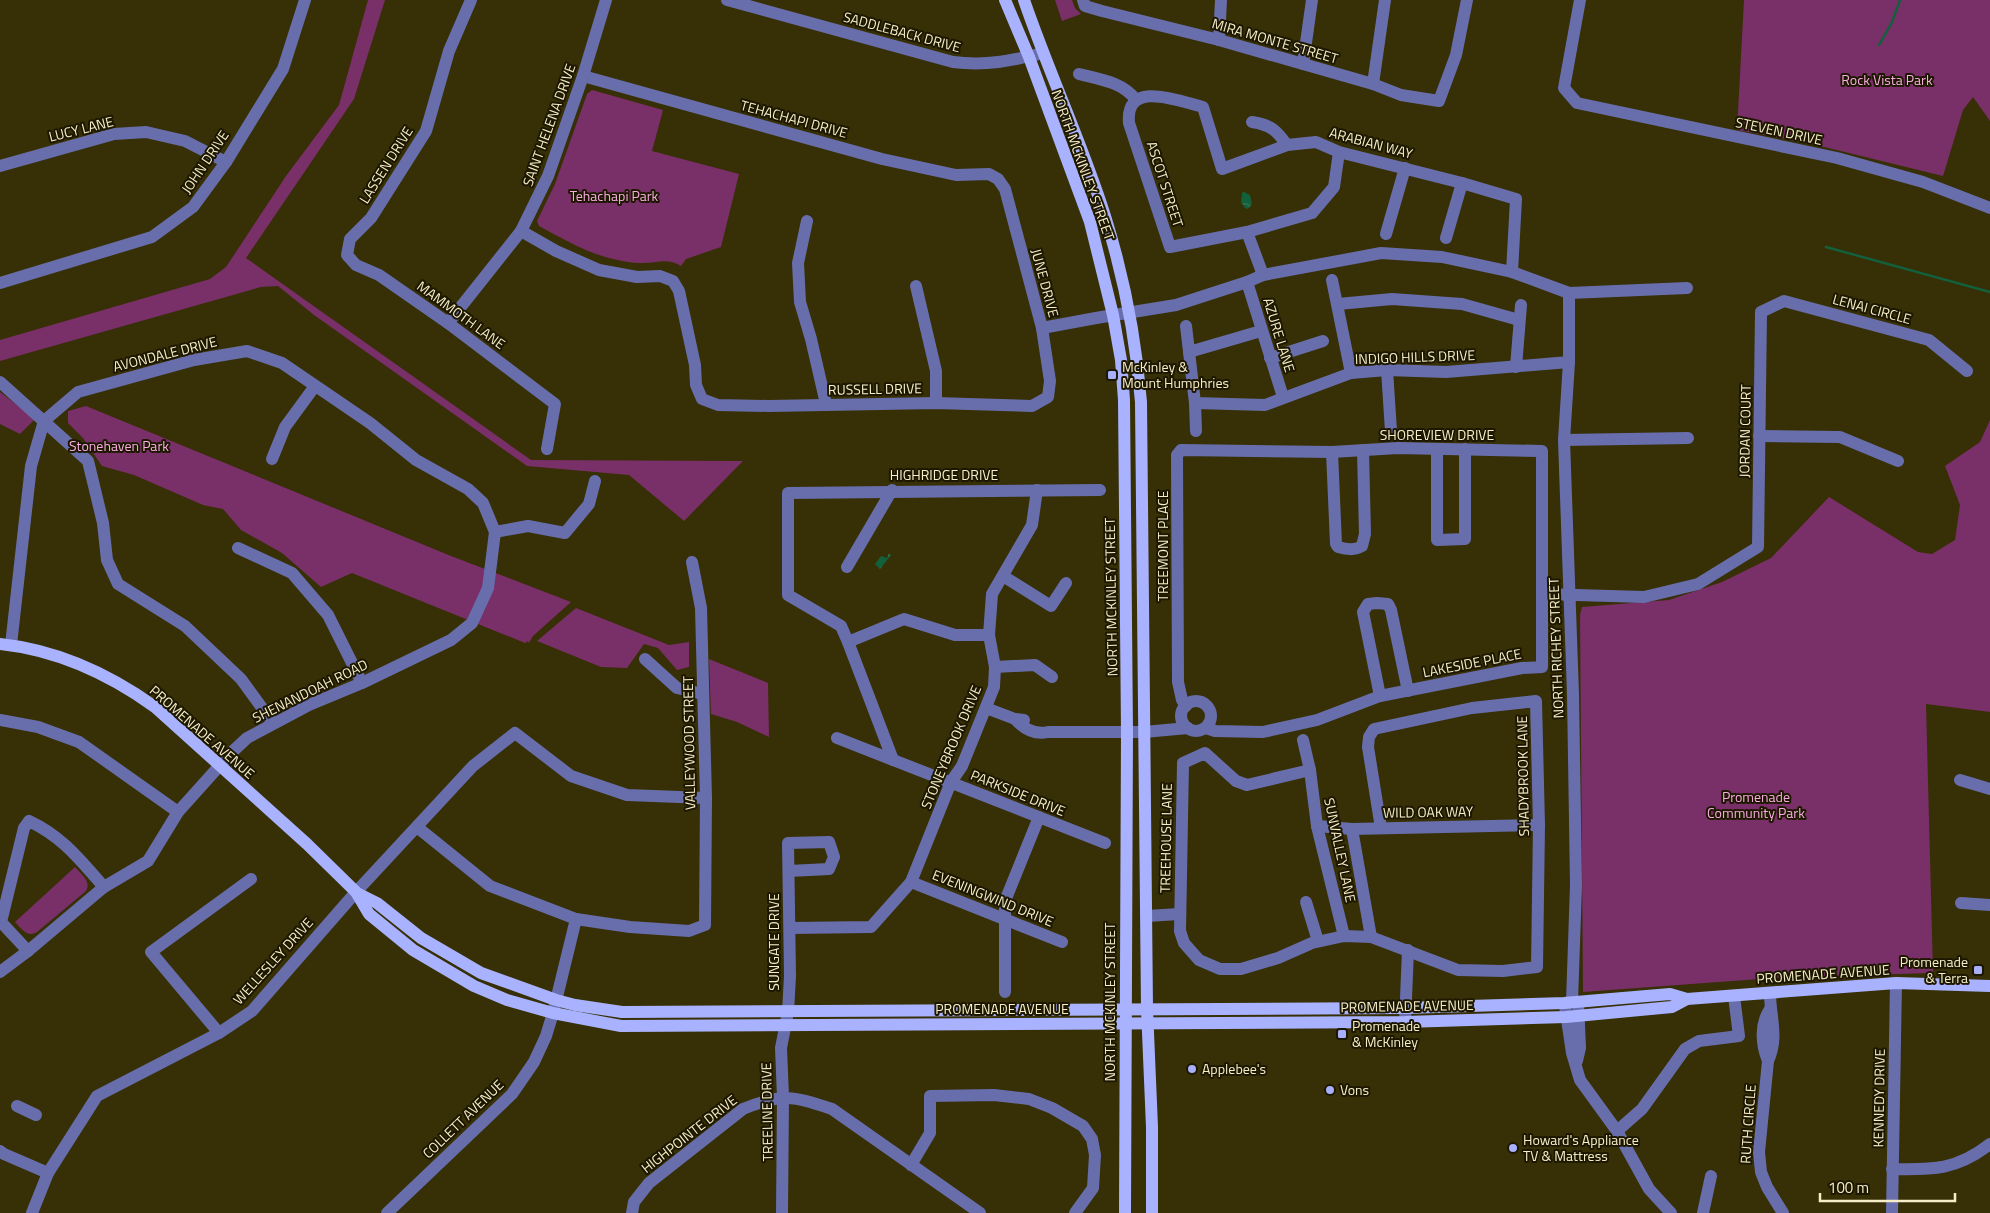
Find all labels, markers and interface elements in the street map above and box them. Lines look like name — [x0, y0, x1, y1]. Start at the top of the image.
street label: SADDLEBACK DRIVE — [841, 6, 963, 57]
street label: MIRA MONTE STREET — [1210, 12, 1341, 69]
street label: SAINT HELENA DRIVE — [517, 61, 580, 189]
park label: Rock Vista Park — [1841, 69, 1933, 90]
street label: NORTH MCKINLEY STREET — [1046, 87, 1121, 244]
street label: TEHACHAPI DRIVE — [738, 94, 850, 143]
street label: LUCY LANE — [46, 110, 116, 147]
street label: STEVEN DRIVE — [1734, 111, 1825, 150]
street label: ARABIAN WAY — [1327, 121, 1416, 164]
street label: LASSEN DRIVE — [354, 122, 418, 207]
street label: JOHN DRIVE — [176, 126, 234, 198]
street label: ASCOT STREET — [1142, 138, 1189, 230]
park label: Tehachapi Park — [570, 185, 659, 206]
street label: JUNE DRIVE — [1026, 246, 1065, 320]
street label: MAMMOTH LANE — [413, 275, 510, 354]
street label: LENAI CIRCLE — [1831, 288, 1914, 329]
street label: AZURE LANE — [1258, 295, 1301, 375]
street label: AVONDALE DRIVE — [111, 330, 219, 377]
street label: INDIGO HILLS DRIVE — [1355, 344, 1476, 369]
place label: McKinley & Mount Humphries — [1122, 356, 1229, 393]
marker: McKinley & Mount Humphries — [1106, 369, 1118, 381]
street label: RUSSELL DRIVE — [828, 377, 922, 400]
street label: JORDAN COURT — [1733, 384, 1756, 478]
street label: SHOREVIEW DRIVE — [1380, 424, 1494, 445]
park label: Stonehaven Park — [69, 435, 169, 456]
street label: HIGHRIDGE DRIVE — [890, 464, 999, 485]
street label: TREEMONT PLACE — [1152, 490, 1173, 601]
street label: NORTH MCKINLEY STREET — [1099, 517, 1122, 677]
street label: NORTH RICHEY STREET — [1543, 577, 1568, 719]
street label: LAKESIDE PLACE — [1421, 643, 1523, 682]
street label: SHENANDOAH ROAD — [249, 653, 371, 728]
street label: VALLEYWOOD STREET — [677, 675, 700, 810]
street label: PROMENADE AVENUE — [145, 680, 260, 783]
street label: STONEYBROOK DRIVE — [915, 682, 986, 812]
street label: SHADYBROOK LANE — [1511, 715, 1534, 836]
street label: PARKSIDE DRIVE — [968, 764, 1069, 821]
street label: TREEHOUSE LANE — [1154, 783, 1177, 893]
park label: Promenade Community Park — [1707, 786, 1805, 823]
street label: SUNVALLEY LANE — [1319, 796, 1362, 904]
street label: WILD OAK WAY — [1383, 800, 1474, 823]
street label: EVENINGWIND DRIVE — [929, 864, 1057, 932]
street label: SUNGATE DRIVE — [763, 893, 784, 991]
street label: WELLESLEY DRIVE — [228, 912, 318, 1009]
street label: NORTH MCKINLEY STREET — [1099, 922, 1120, 1081]
place label: Promenade & Terra — [1900, 951, 1968, 988]
street label: PROMENADE AVENUE — [1756, 958, 1890, 989]
marker: Promenade & Terra — [1972, 964, 1984, 976]
street label: PROMENADE AVENUE — [1340, 994, 1474, 1017]
street label: PROMENADE AVENUE — [935, 998, 1069, 1019]
place label: Promenade & McKinley — [1352, 1015, 1420, 1052]
marker: Promenade & McKinley — [1336, 1028, 1348, 1040]
street label: KENNEDY DRIVE — [1867, 1048, 1890, 1147]
place label: Applebee's — [1202, 1058, 1266, 1079]
street label: TREELINE DRIVE — [755, 1062, 778, 1162]
marker: Applebee's — [1186, 1063, 1198, 1075]
street label: COLLETT AVENUE — [417, 1074, 508, 1163]
place label: Vons — [1340, 1079, 1369, 1100]
street label: RUTH CIRCLE — [1734, 1083, 1761, 1164]
marker: Vons — [1324, 1084, 1336, 1096]
street label: HIGHPOINTE DRIVE — [636, 1089, 741, 1178]
place label: Howard's Appliance TV & Mattress — [1523, 1129, 1639, 1166]
marker: Howard's Appliance TV & Mattress — [1507, 1142, 1519, 1154]
scale bar — [1820, 1170, 1955, 1202]
text: 100 m — [1828, 1176, 1869, 1199]

